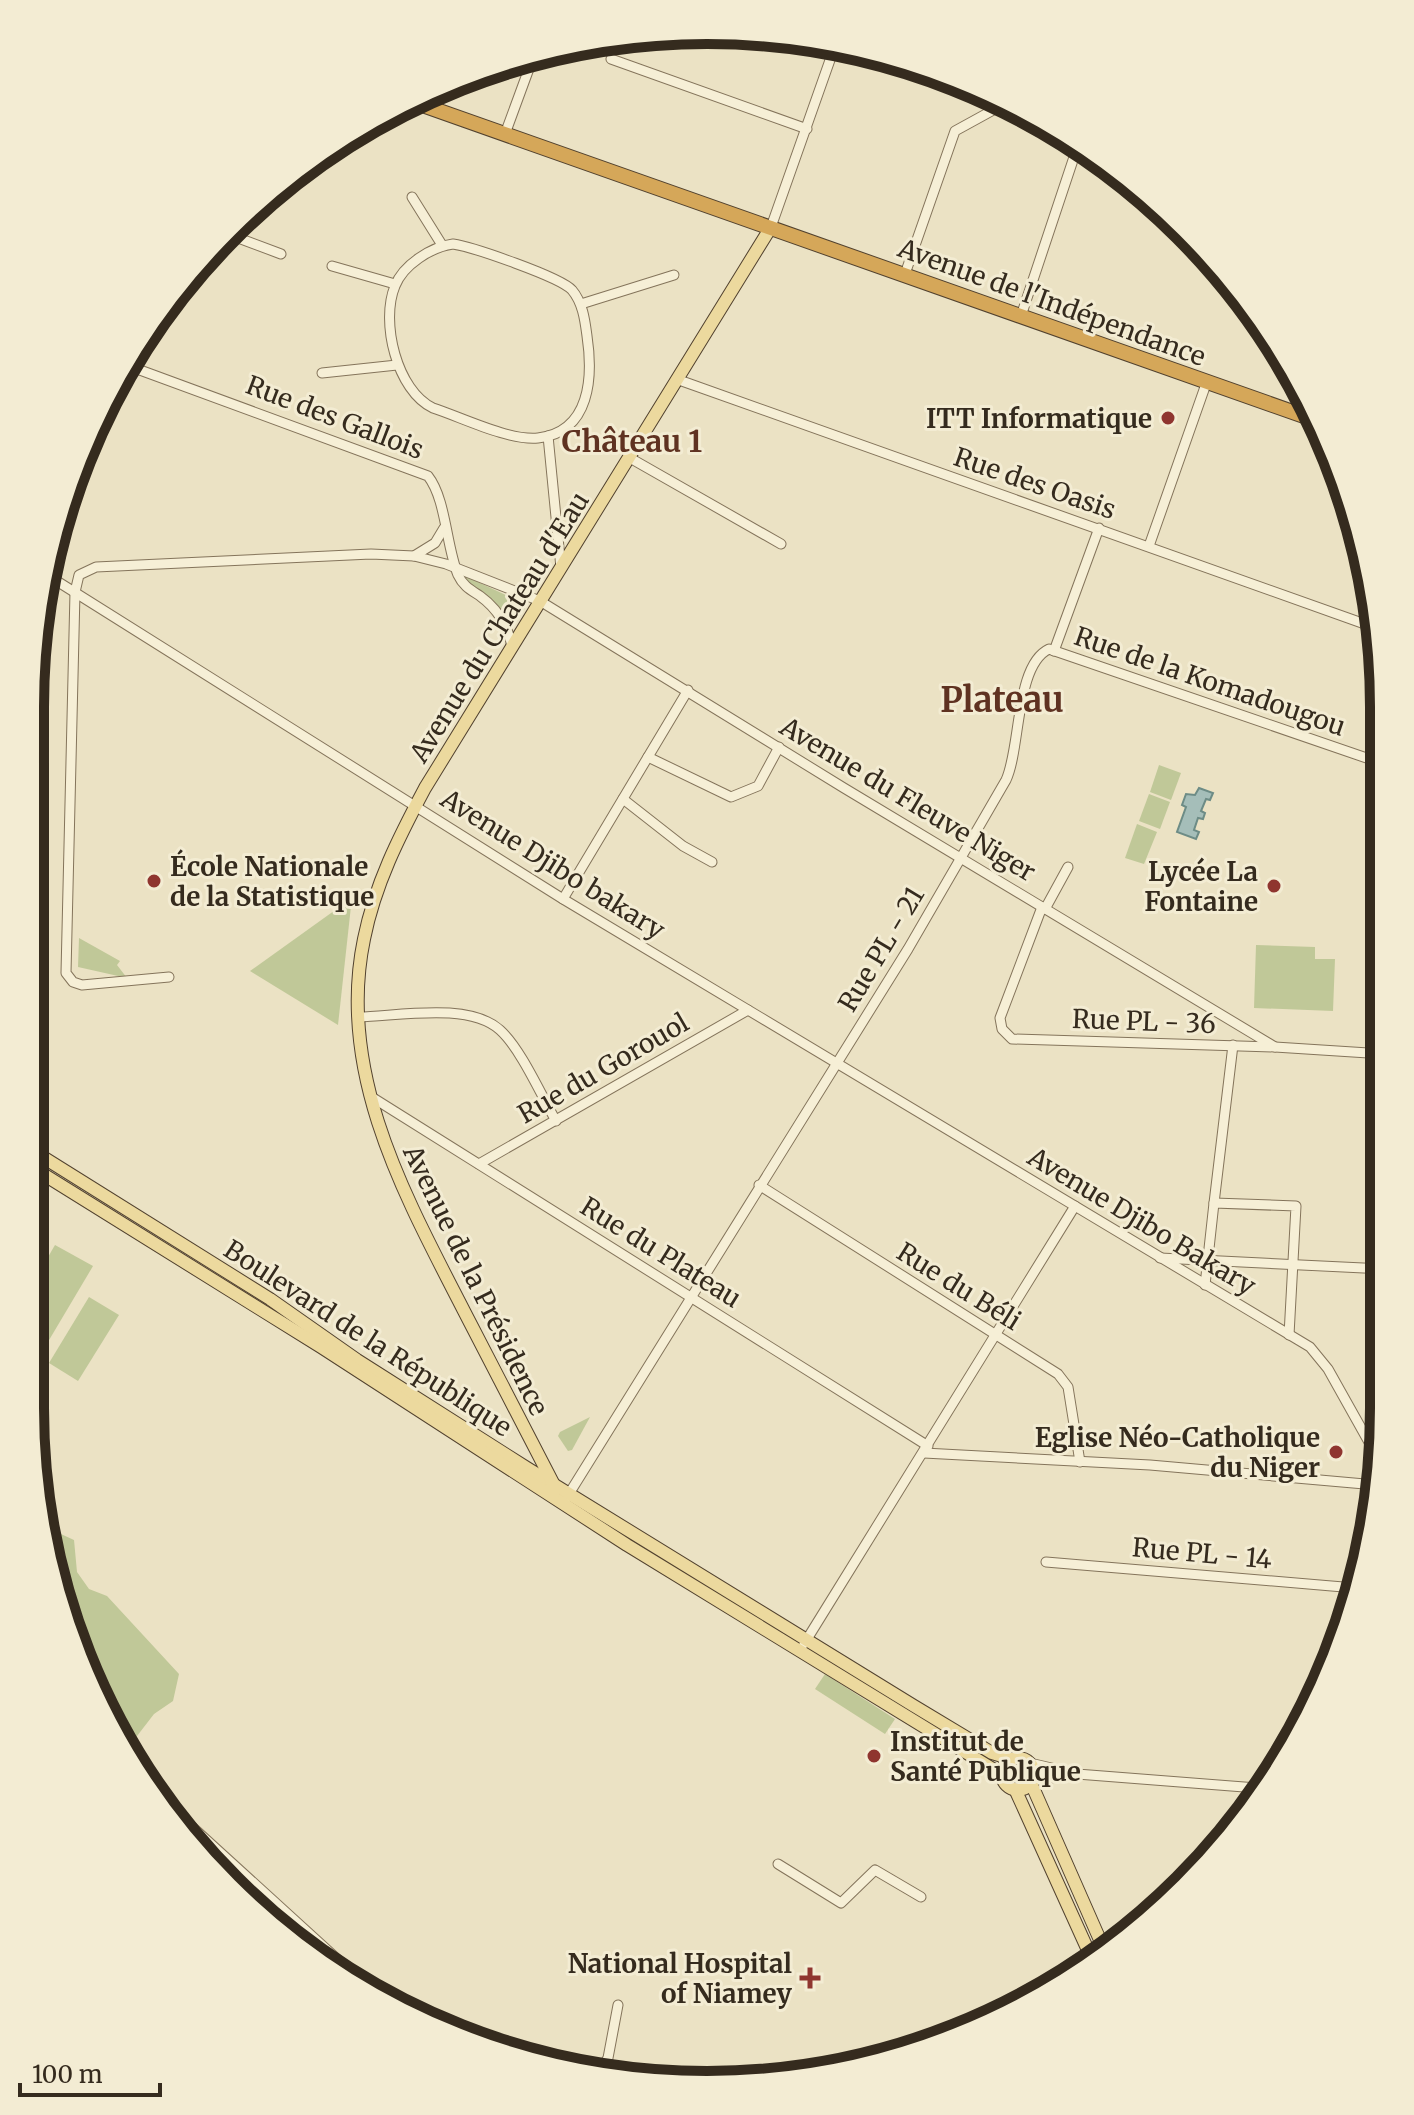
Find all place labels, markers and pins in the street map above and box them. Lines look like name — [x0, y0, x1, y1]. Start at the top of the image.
place label: ITT Informatique — [926, 402, 1152, 435]
marker: ITT Informatique — [1159, 409, 1177, 427]
place label: École Nationale de la Statistique — [170, 849, 374, 913]
place label: Lycée La Fontaine — [1144, 855, 1258, 918]
marker: École Nationale de la Statistique — [145, 872, 163, 890]
marker: Lycée La Fontaine — [1265, 877, 1283, 895]
place label: Eglise Néo-Catholique du Niger — [1035, 1421, 1320, 1484]
marker: Eglise Néo-Catholique du Niger — [1327, 1443, 1345, 1461]
place label: Institut de Santé Publique — [890, 1725, 1081, 1788]
marker: Institut de Santé Publique — [865, 1747, 883, 1765]
place label: National Hospital of Niamey — [568, 1947, 793, 2010]
marker: National Hospital of Niamey — [799, 1967, 821, 1989]

